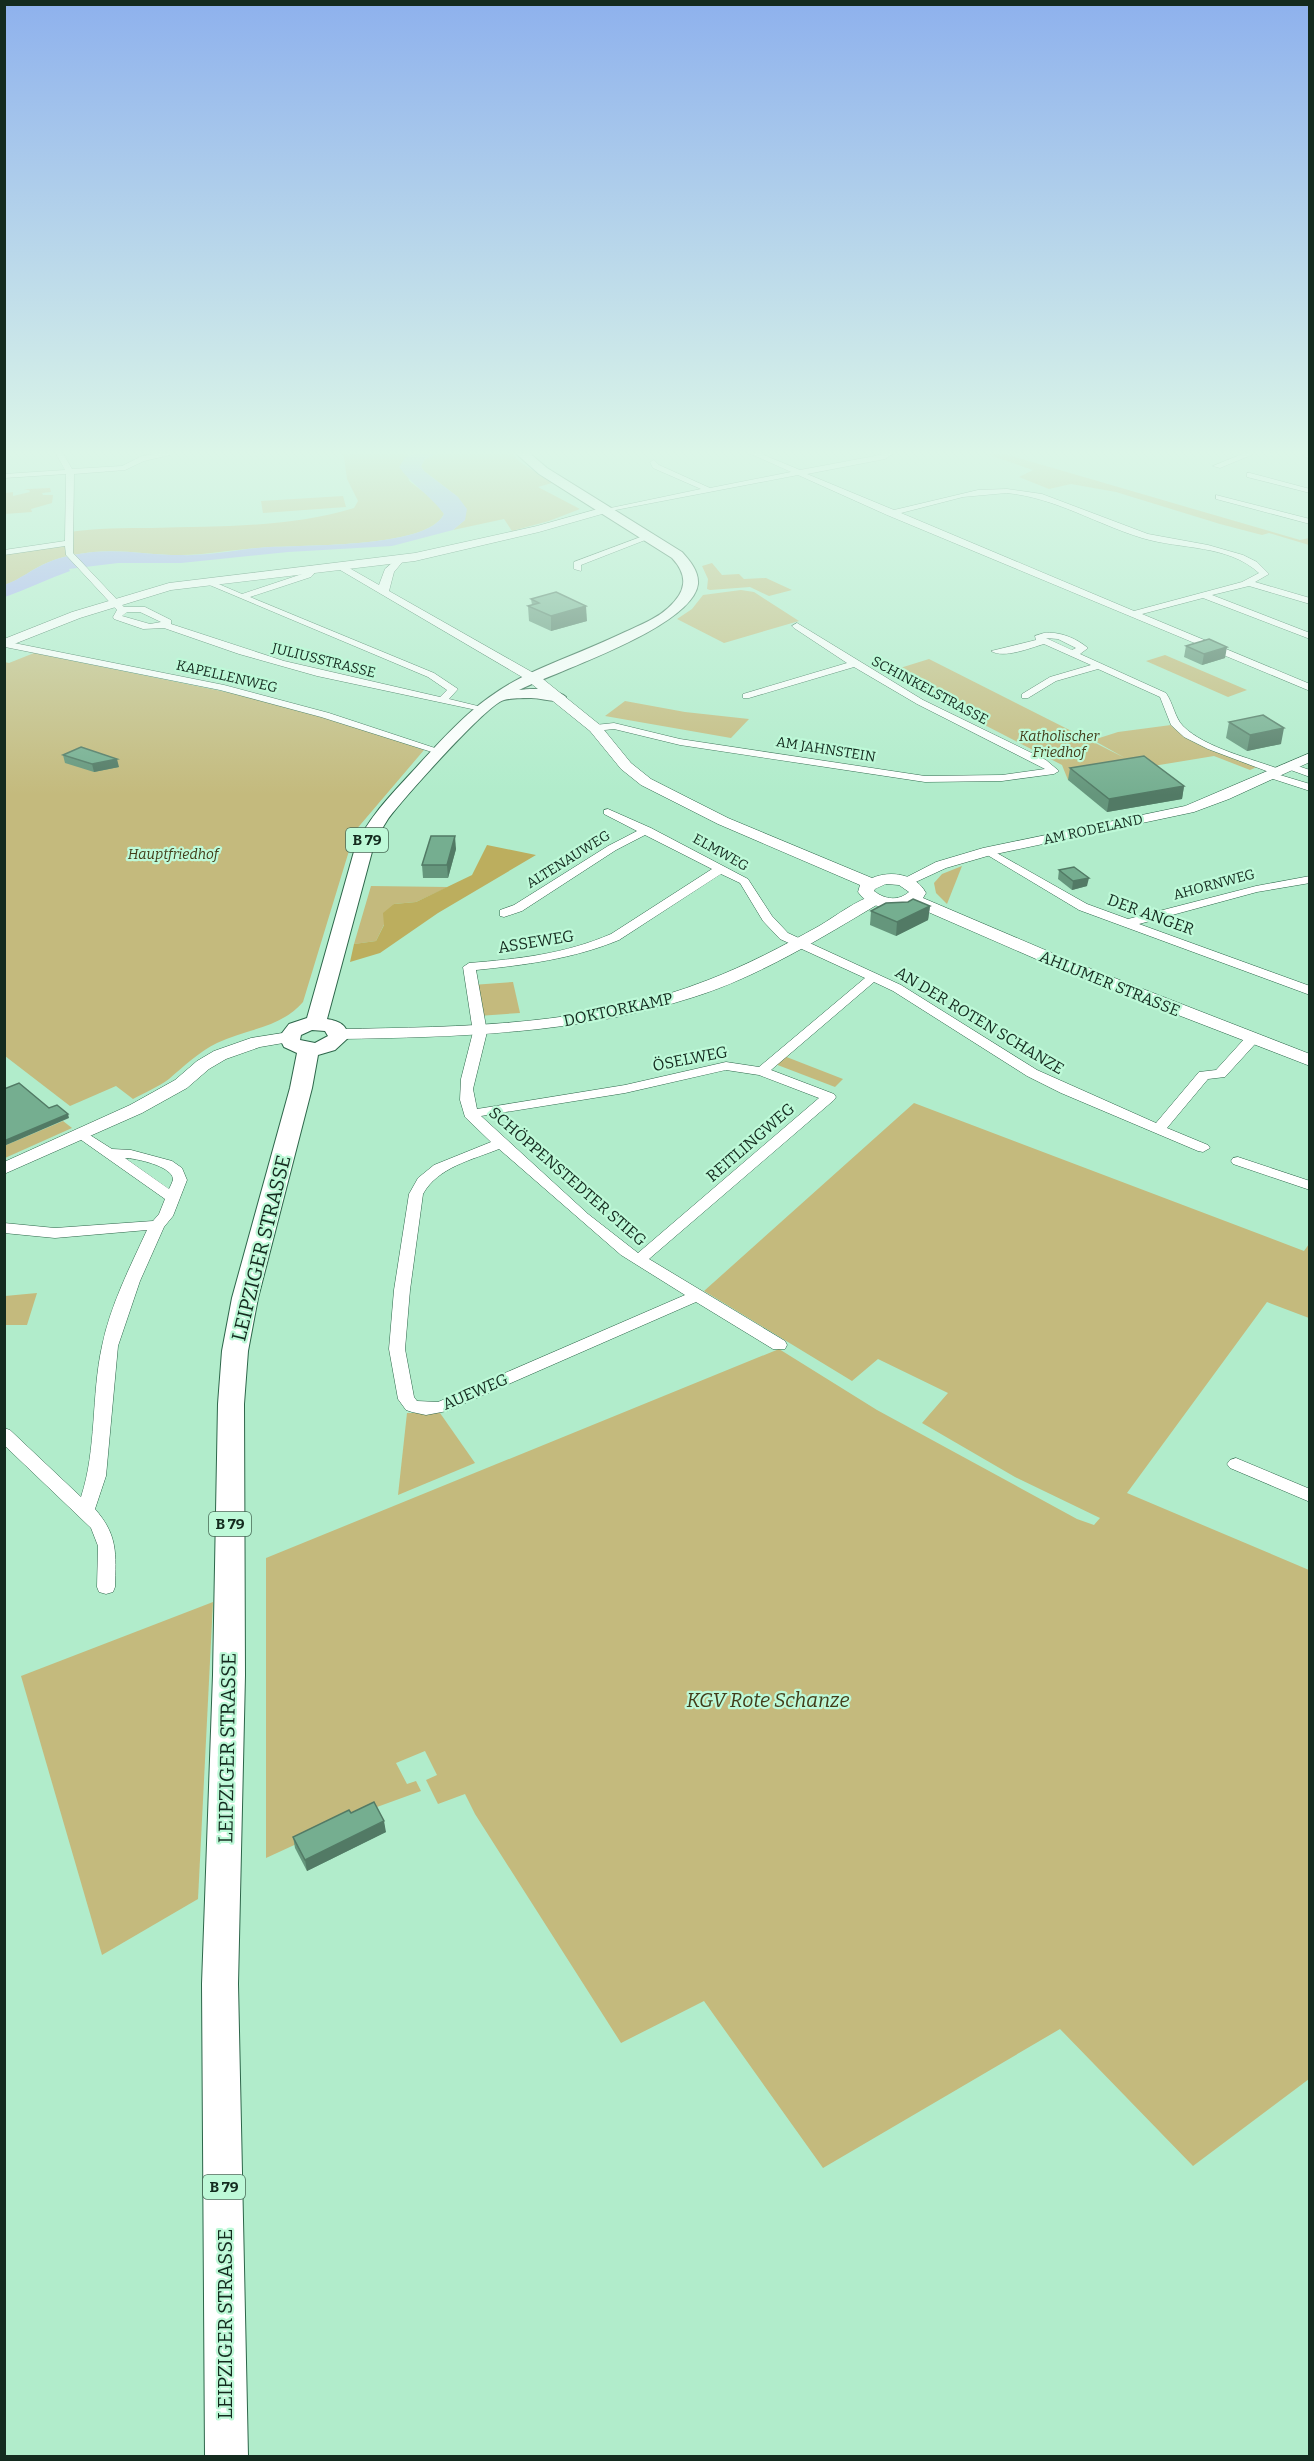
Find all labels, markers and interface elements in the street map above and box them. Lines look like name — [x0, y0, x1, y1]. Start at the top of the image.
street label: JULIUSSTRASSE — [269, 639, 377, 682]
street label: SCHINKELSTRASSE — [869, 653, 991, 728]
street label: KAPELLENWEG — [175, 657, 279, 696]
park label: Katholischer Friedhof — [1019, 728, 1100, 761]
street label: AM JAHNSTEIN — [775, 733, 877, 766]
street label: AM RODELAND — [1042, 811, 1144, 848]
street label: ALTENAUWEG — [523, 827, 613, 892]
road number: B 79 — [346, 828, 388, 852]
street label: ELMWEG — [690, 830, 752, 875]
park label: Hauptfriedhof — [128, 846, 221, 863]
street label: AHORNWEG — [1171, 865, 1257, 904]
street label: DER ANGER — [1105, 890, 1197, 939]
street label: ASSEWEG — [497, 926, 576, 957]
street label: AHLUMER STRASSE — [1037, 947, 1183, 1020]
street label: AN DER ROTEN SCHANZE — [892, 962, 1068, 1078]
street label: DOKTORKAMP — [562, 989, 674, 1030]
street label: ÖSELWEG — [651, 1042, 729, 1075]
street label: REITLINGWEG — [702, 1099, 798, 1186]
street label: SCHÖPPENSTEDTER STIEG — [485, 1103, 650, 1250]
street label: LEIPZIGER STRASSE — [226, 1153, 296, 1343]
street label: AUEWEG — [440, 1369, 511, 1414]
road number: B 79 — [209, 1512, 251, 1536]
street label: LEIPZIGER STRASSE — [213, 1652, 241, 1844]
park label: KGV Rote Schanze — [687, 1688, 850, 1712]
road number: B 79 — [203, 2175, 245, 2199]
street label: LEIPZIGER STRASSE — [213, 2229, 237, 2419]

